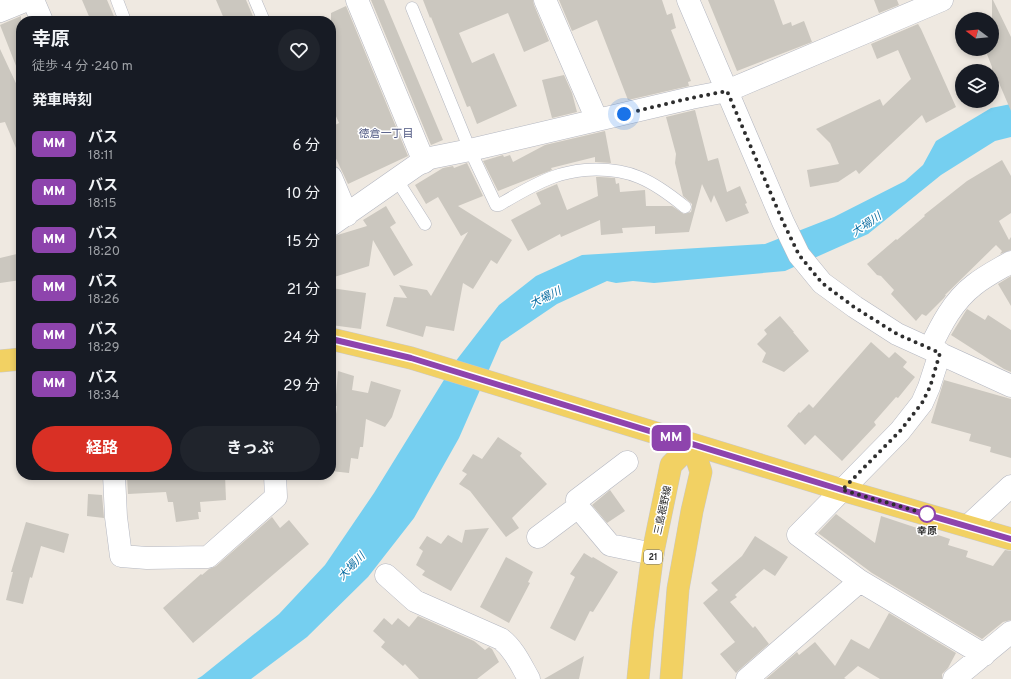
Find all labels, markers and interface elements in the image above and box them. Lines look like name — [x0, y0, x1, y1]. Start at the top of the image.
north arrow — [955, 12, 999, 56]
map controls — [955, 12, 999, 108]
text: 幸原 — [32, 28, 70, 52]
button: heart — [278, 29, 320, 71]
text: 徒歩 · 4 分 · 240 m — [32, 59, 133, 75]
button: layers — [955, 64, 999, 108]
text: 発車時刻 — [32, 92, 92, 111]
your location — [614, 104, 634, 124]
district label: 徳倉一丁目 — [359, 127, 414, 141]
text: バス — [88, 129, 118, 148]
text: MM — [43, 135, 65, 152]
text: 6 分 — [293, 137, 320, 156]
text: 18:11 — [88, 148, 113, 164]
text: バス — [88, 177, 118, 196]
text: MM — [43, 183, 65, 200]
text: 10 分 — [286, 185, 320, 204]
text: 18:15 — [88, 196, 117, 212]
water label: 大場川 — [849, 209, 885, 240]
text: バス — [88, 225, 118, 244]
text: MM — [43, 231, 65, 248]
text: 15 分 — [287, 233, 320, 252]
text: 18:20 — [88, 244, 120, 260]
text: バス — [88, 273, 118, 292]
text: MM — [43, 279, 65, 296]
text: 21 分 — [287, 281, 320, 300]
water label: 大場川 — [528, 284, 564, 311]
text: 18:26 — [88, 292, 119, 308]
text: バス — [88, 321, 118, 340]
text: MM — [43, 327, 65, 344]
text: 24 分 — [283, 329, 320, 348]
text: 18:29 — [88, 340, 119, 356]
text: バス — [88, 369, 118, 388]
text: MM — [43, 375, 65, 392]
text: 29 分 — [283, 377, 320, 396]
text: 18:34 — [88, 388, 120, 404]
line badge: MM — [653, 425, 689, 451]
button: 経路 — [32, 426, 172, 472]
button: きっぷ — [180, 426, 320, 472]
text: MM — [660, 429, 682, 446]
street label: 三島裾野線 — [652, 485, 675, 536]
marker: 幸原 — [918, 505, 936, 523]
place label: 幸原 — [917, 525, 937, 538]
water label: 大場川 — [335, 549, 369, 583]
road number: 21 — [644, 550, 662, 564]

